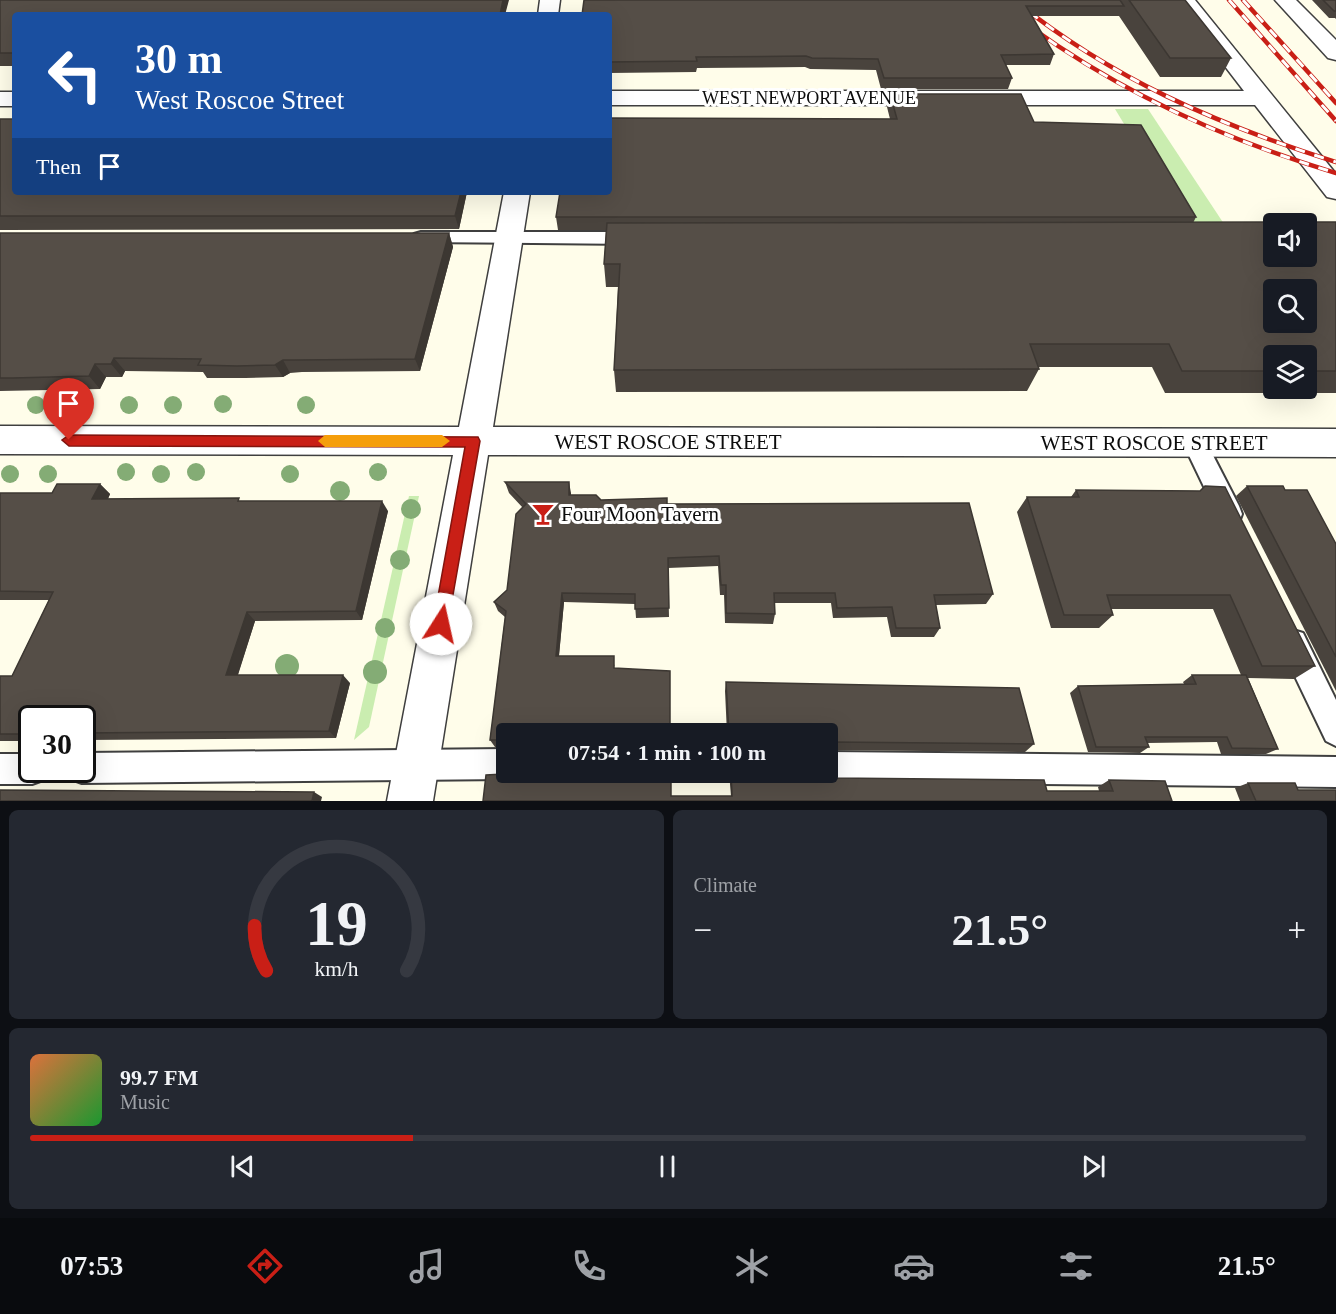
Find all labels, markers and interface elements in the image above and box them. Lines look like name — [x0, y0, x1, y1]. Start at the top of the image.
icon: left — [36, 36, 114, 114]
text: 30 m — [135, 36, 223, 82]
text: West Roscoe Street — [135, 85, 344, 115]
street label: WEST NEWPORT AVENUE — [702, 88, 916, 108]
icon: arrive — [93, 150, 126, 183]
text: Then — [36, 154, 81, 179]
map controls — [1263, 213, 1317, 399]
button: sound — [1263, 213, 1317, 267]
button: search — [1263, 279, 1317, 333]
button: layers — [1263, 345, 1317, 399]
pin — [43, 378, 94, 440]
icon: arrive — [52, 387, 85, 420]
street label: WEST ROSCOE STREET — [554, 430, 782, 454]
street label: WEST ROSCOE STREET — [1040, 431, 1268, 455]
bar icon: Four Moon Tavern — [530, 501, 556, 527]
place label: Four Moon Tavern — [561, 502, 719, 526]
position arrow — [409, 592, 473, 656]
speed limit sign: 30 — [18, 705, 96, 783]
text: 07:54 · 1 min · 100 m — [568, 740, 766, 765]
text: Climate — [694, 874, 757, 896]
text: 19 — [305, 889, 367, 958]
text: 21.5° — [951, 905, 1048, 955]
text: − — [694, 912, 712, 948]
text: + — [1287, 912, 1306, 948]
text: km/h — [314, 958, 359, 982]
text: 99.7 FM — [120, 1065, 198, 1090]
text: Music — [120, 1091, 170, 1113]
icon: previous — [226, 1150, 259, 1183]
icon: pause — [651, 1150, 684, 1183]
icon: next — [1077, 1150, 1110, 1183]
icon: directions — [244, 1245, 286, 1287]
icon: music — [406, 1245, 448, 1287]
icon: phone — [568, 1245, 610, 1287]
icon: climate — [731, 1245, 773, 1287]
icon: car — [893, 1245, 935, 1287]
icon: filters — [1055, 1245, 1097, 1287]
text: 07:53 — [60, 1251, 123, 1281]
text: 21.5° — [1218, 1251, 1276, 1281]

